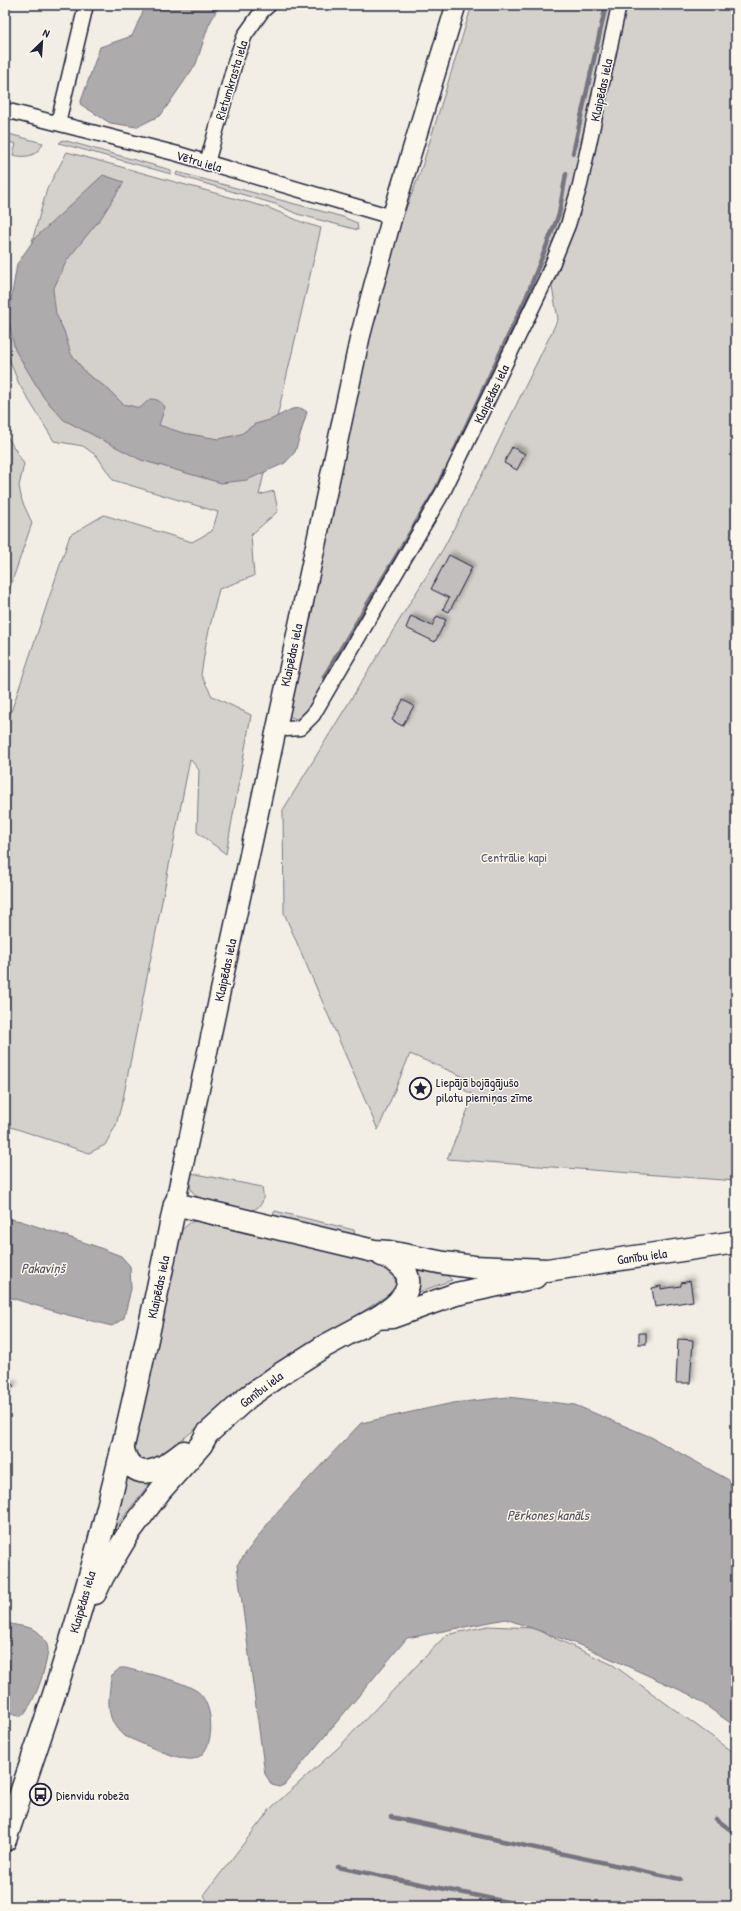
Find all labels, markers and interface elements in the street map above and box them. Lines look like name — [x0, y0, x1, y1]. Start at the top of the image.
north arrow — [22, 22, 62, 62]
text: N — [41, 25, 52, 41]
street label: Rietumkrasta iela — [210, 38, 252, 122]
street label: Klaipēdas iela — [586, 57, 616, 123]
street label: Vētru iela — [174, 146, 224, 176]
street label: Klaipēdas iela — [469, 361, 513, 427]
street label: Klaipēdas iela — [276, 622, 306, 688]
park label: Centrālie kapi — [481, 848, 547, 866]
street label: Klaipēdas iela — [210, 937, 240, 1003]
place label: Liepājā bojāgājušo pilotu piemiņas zīme — [436, 1073, 533, 1106]
place icon: Liepājā bojāgājušo pilotu piemiņas zīme — [408, 1076, 434, 1102]
street label: Ganību iela — [616, 1244, 668, 1268]
street label: Klaipēdas iela — [143, 1254, 173, 1320]
water label: Pakaviņš — [21, 1258, 67, 1277]
street label: Ganību iela — [235, 1367, 287, 1411]
water label: Pērkones kanāls — [507, 1505, 591, 1524]
street label: Klaipēdas iela — [65, 1569, 99, 1635]
bus stop icon: Dienvidu robeža — [27, 1782, 53, 1808]
place label: Dienvidu robeža — [56, 1786, 129, 1804]

